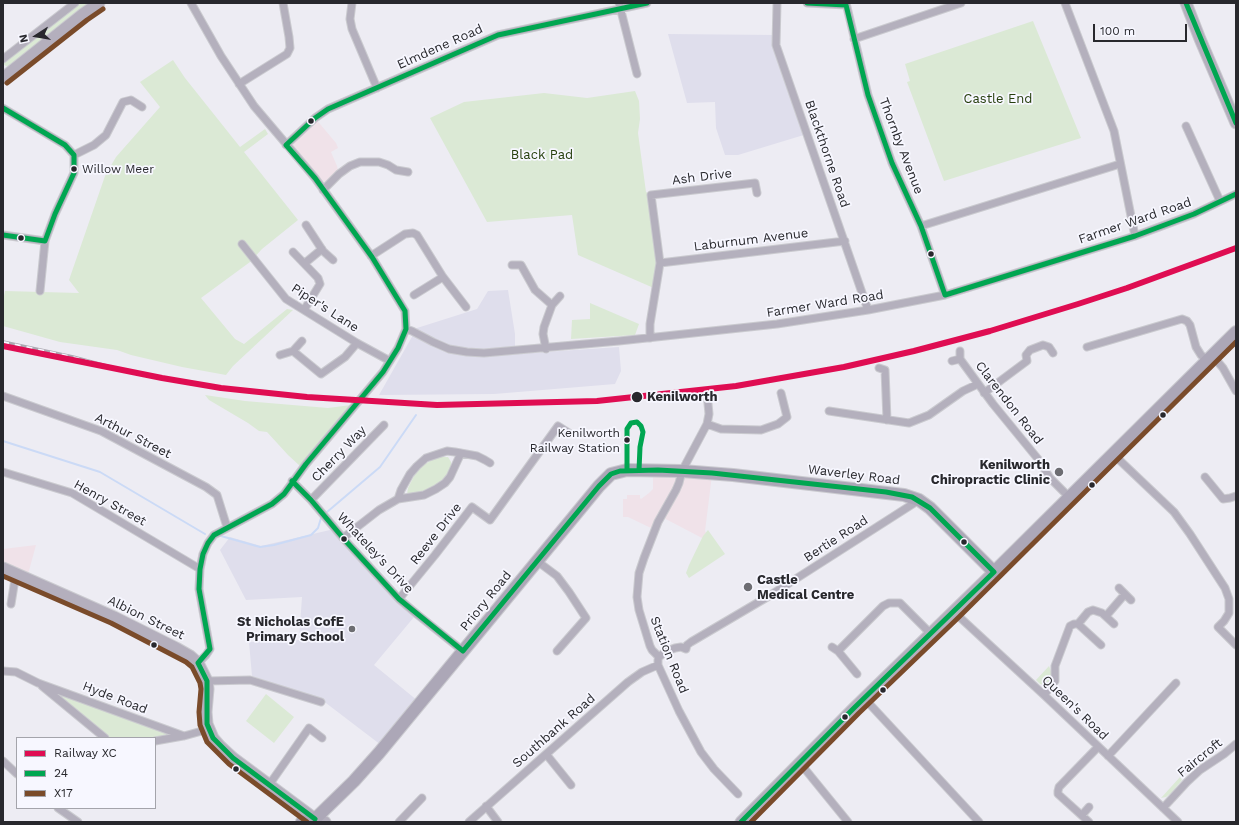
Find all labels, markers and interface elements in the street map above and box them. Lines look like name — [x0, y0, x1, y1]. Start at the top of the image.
north arrow — [16, 16, 56, 56]
scale bar — [1095, 16, 1189, 42]
street label: Elmdene Road — [395, 21, 485, 73]
text: 100 m — [1100, 24, 1135, 38]
text: N — [17, 33, 31, 44]
park label: Castle End — [964, 91, 1032, 107]
street label: Thornby Avenue — [875, 96, 927, 196]
street label: Blackthorne Road — [801, 98, 853, 210]
unlabelled marker — [306, 116, 316, 126]
park label: Black Pad — [511, 147, 573, 163]
place label: Willow Meer — [82, 162, 154, 176]
marker: Willow Meer — [69, 164, 79, 174]
street label: Ash Drive — [671, 166, 733, 188]
street label: Farmer Ward Road — [1077, 194, 1193, 248]
street label: Laburnum Avenue — [693, 225, 809, 255]
unlabelled marker — [16, 233, 26, 243]
unlabelled marker — [926, 249, 936, 259]
street label: Piper's Lane — [288, 280, 362, 336]
street label: Farmer Ward Road — [765, 287, 885, 321]
street label: Clarendon Road — [972, 358, 1046, 448]
place label: Kenilworth — [647, 389, 718, 405]
marker: Kenilworth — [630, 390, 644, 404]
street label: Arthur Street — [92, 410, 174, 462]
unlabelled marker — [1158, 410, 1168, 420]
street label: Cherry Way — [308, 423, 370, 485]
place label: Kenilworth Railway Station — [530, 426, 620, 454]
marker: Kenilworth Railway Station — [622, 435, 632, 445]
place label: Kenilworth Chiropractic Clinic — [931, 457, 1050, 488]
street label: Waverley Road — [807, 462, 901, 488]
marker: Kenilworth Chiropractic Clinic — [1053, 466, 1065, 478]
street label: Henry Street — [71, 477, 149, 529]
unlabelled marker — [1087, 480, 1097, 490]
street label: Reeve Drive — [407, 500, 465, 568]
street label: Whateley's Drive — [334, 509, 416, 597]
street label: Bertie Road — [801, 512, 871, 566]
unlabelled marker — [339, 534, 349, 544]
unlabelled marker — [959, 537, 969, 547]
street label: Priory Road — [457, 568, 515, 634]
place label: Castle Medical Centre — [757, 572, 854, 603]
marker: Castle Medical Centre — [742, 581, 754, 593]
street label: Albion Street — [105, 593, 187, 643]
place label: St Nicholas CofE Primary School — [237, 614, 344, 645]
street label: Station Road — [646, 614, 692, 696]
marker: St Nicholas CofE Primary School — [347, 624, 357, 634]
unlabelled marker — [149, 640, 159, 650]
street label: Queen's Road — [1039, 672, 1111, 744]
street label: Hyde Road — [80, 679, 150, 717]
unlabelled marker — [878, 685, 888, 695]
street label: Southbank Road — [509, 691, 599, 771]
unlabelled marker — [840, 712, 850, 722]
street label: Faircroft — [1174, 735, 1226, 781]
legend — [16, 737, 156, 809]
text: Railway XC — [54, 746, 117, 760]
unlabelled marker — [231, 764, 241, 774]
text: 24 — [54, 766, 68, 780]
text: X17 — [54, 786, 73, 800]

